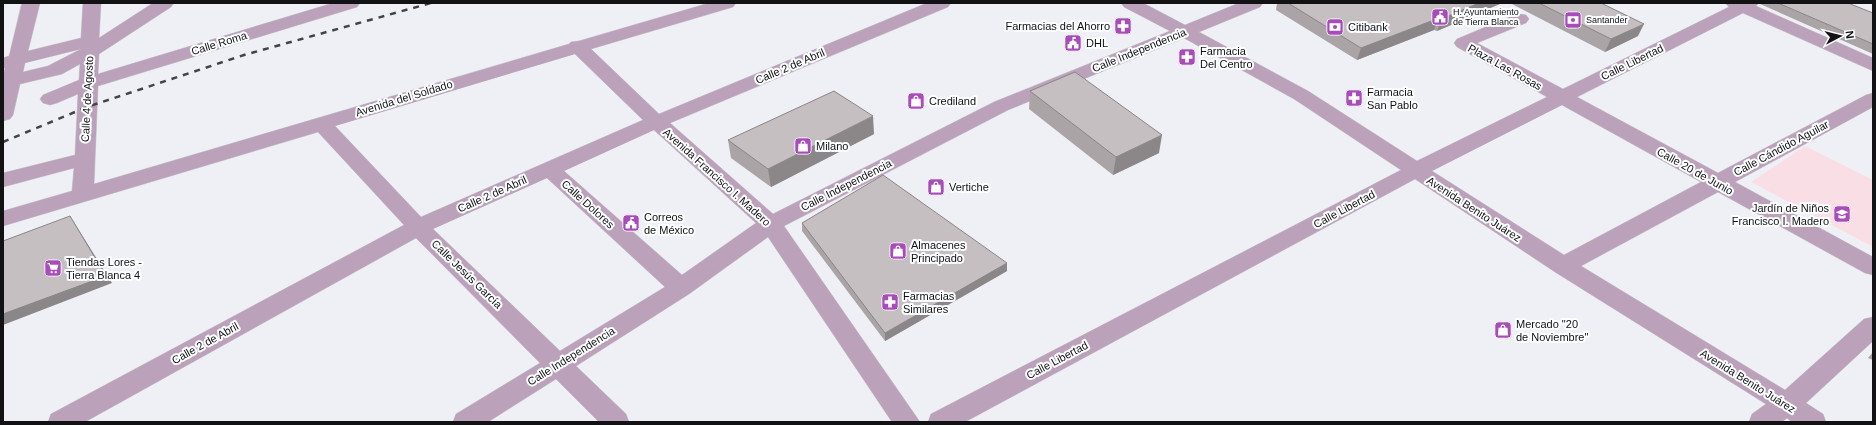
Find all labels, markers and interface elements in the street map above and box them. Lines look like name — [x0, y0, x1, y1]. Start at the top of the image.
public building icon: H. Ayuntamiento de Tierra Blanca — [1430, 7, 1450, 27]
place label: H. Ayuntamiento de Tierra Blanca — [1453, 7, 1519, 27]
bank icon: Santander — [1563, 10, 1583, 30]
place label: Santander — [1586, 15, 1628, 25]
pharmacy icon: Farmacias del Ahorro — [1113, 16, 1133, 36]
north arrow — [1820, 16, 1860, 56]
bank icon: Citibank — [1325, 17, 1345, 37]
place label: Farmacias del Ahorro — [1005, 20, 1110, 32]
place label: Citibank — [1348, 21, 1388, 33]
street label: Calle Independencia — [1090, 25, 1189, 74]
street label: Calle Roma — [190, 29, 249, 57]
text: N — [1843, 30, 1856, 40]
public building icon: DHL — [1063, 33, 1083, 53]
place label: DHL — [1086, 37, 1108, 49]
street label: Plaza Las Rosas — [1466, 42, 1544, 92]
street label: Calle Libertad — [1599, 42, 1665, 82]
place label: Farmacia Del Centro — [1200, 45, 1253, 70]
street label: Calle 2 de Abril — [754, 46, 826, 86]
pharmacy icon: Farmacia Del Centro — [1177, 47, 1197, 67]
street label: Calle 4 de Agosto — [79, 56, 95, 142]
street label: Avenida del Soldado — [354, 78, 454, 118]
place label: Farmacia San Pablo — [1367, 86, 1418, 111]
pharmacy icon: Farmacia San Pablo — [1344, 88, 1364, 108]
shop icon: Crediland — [906, 91, 926, 111]
place label: Crediland — [929, 95, 976, 107]
street label: Calle Cándido Aguilar — [1731, 118, 1831, 178]
street label: Avenida Francisco I. Madero — [661, 126, 773, 228]
shop icon: Milano — [793, 136, 813, 156]
place label: Milano — [816, 140, 848, 152]
street label: Calle 20 de Junio — [1655, 145, 1735, 197]
street label: Calle Independencia — [799, 156, 894, 213]
street label: Calle 2 de Abril — [456, 173, 528, 215]
street label: Avenida Benito Juárez — [1425, 174, 1523, 244]
street label: Calle Dolores — [559, 177, 617, 231]
shop icon: Vertiche — [926, 177, 946, 197]
place label: Vertiche — [949, 181, 989, 193]
street label: Calle Libertad — [1311, 188, 1377, 230]
place label: Jardín de Niños Francisco I. Madero — [1732, 202, 1829, 227]
school or university icon: Jardín de Niños Francisco I. Madero — [1832, 204, 1852, 224]
place label: Correos de México — [644, 211, 694, 236]
public building icon: Correos de México — [621, 213, 641, 233]
street label: Calle Jesús García — [429, 237, 505, 311]
place label: Almacenes Principado — [911, 239, 966, 264]
shop icon: Almacenes Principado — [888, 241, 908, 261]
place label: Tiendas Lores - Tierra Blanca 4 — [66, 256, 142, 281]
supermarket icon: Tiendas Lores - Tierra Blanca 4 — [43, 258, 63, 278]
place label: Farmacias Similares — [903, 290, 955, 315]
pharmacy icon: Farmacias Similares — [880, 292, 900, 312]
place label: Mercado "20 de Noviembre" — [1516, 318, 1588, 343]
street label: Calle 2 de Abril — [170, 320, 240, 366]
shop icon: Mercado "20 de Noviembre" — [1493, 320, 1513, 340]
street label: Calle Independencia — [525, 324, 617, 388]
street label: Calle Libertad — [1024, 339, 1090, 381]
street label: Avenida Benito Juárez — [1698, 347, 1798, 415]

